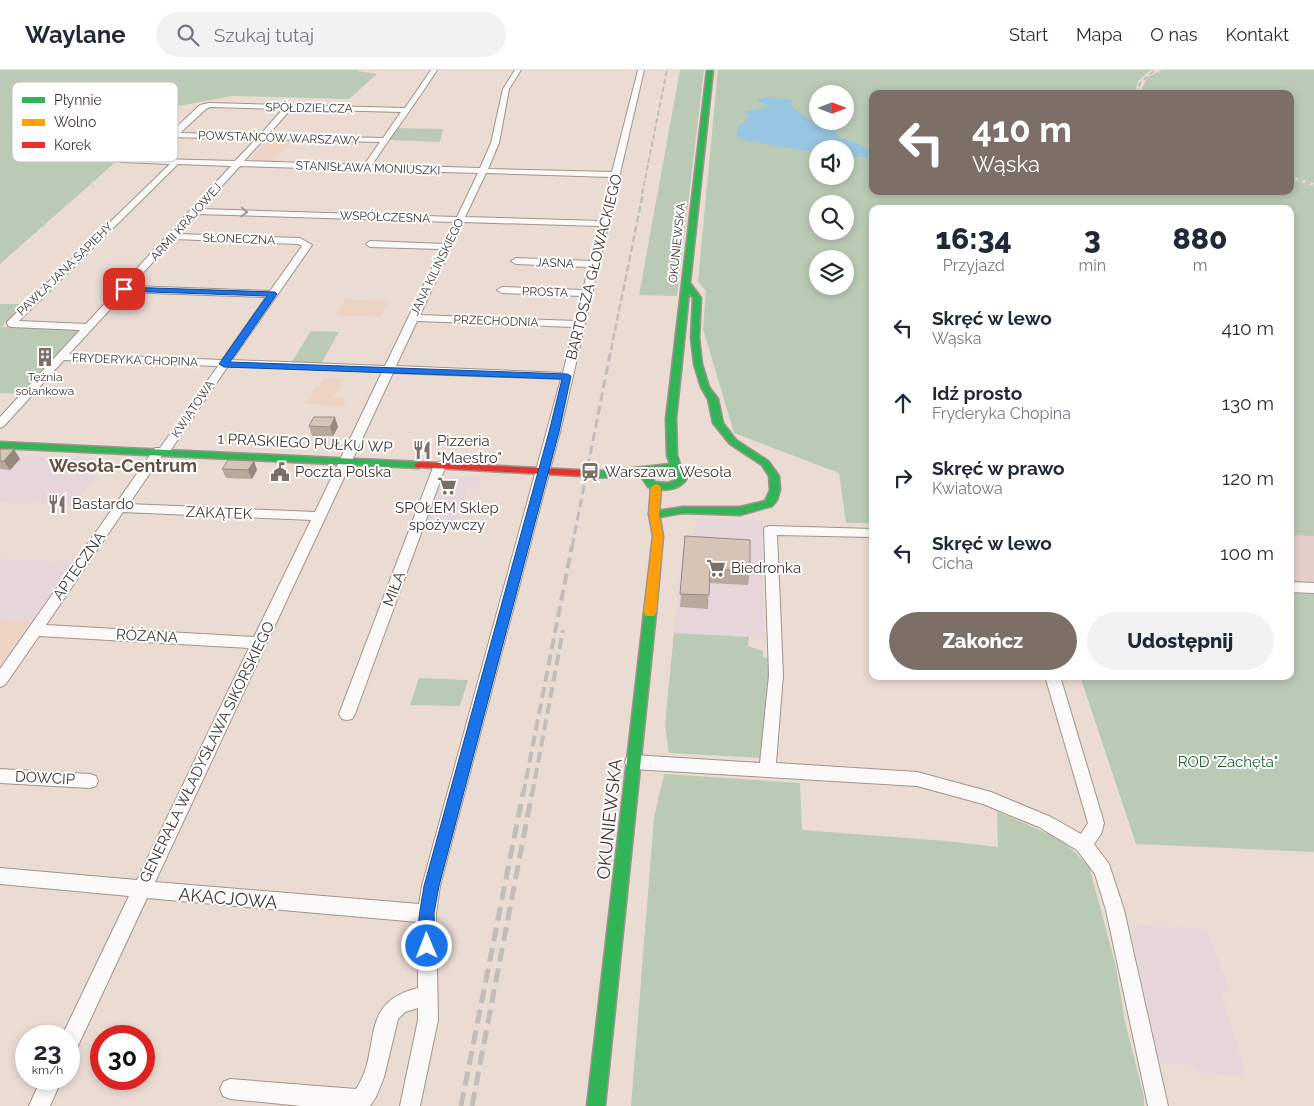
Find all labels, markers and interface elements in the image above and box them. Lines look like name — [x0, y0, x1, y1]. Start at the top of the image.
search box — [156, 12, 506, 57]
text: Waylane — [25, 20, 126, 49]
icon: search — [174, 21, 202, 49]
text: Szukaj tutaj — [214, 24, 314, 46]
text: Start — [1009, 24, 1048, 45]
text: Mapa — [1076, 24, 1122, 45]
text: O nas — [1150, 24, 1197, 45]
text: Kontakt — [1225, 24, 1289, 45]
legend — [12, 82, 178, 162]
north arrow — [809, 85, 854, 130]
map controls — [809, 85, 854, 295]
text: Płynnie — [54, 92, 102, 108]
street label: SPÓŁDZIELCZA — [265, 100, 353, 116]
text: 410 m — [972, 109, 1072, 150]
icon: left — [889, 110, 954, 175]
text: Wolno — [54, 114, 96, 130]
street label: POWSTAŃCÓW WARSZAWY — [198, 128, 360, 148]
text: Korek — [54, 137, 92, 153]
button: sound — [809, 140, 854, 185]
text: Wąska — [972, 151, 1040, 177]
street label: STANISŁAWA MONIUSZKI — [295, 158, 441, 178]
street label: BARTOSZA GŁOWACKIEGO — [562, 172, 626, 362]
street label: ARMII KRAJOWEJ — [148, 180, 224, 264]
button: search — [809, 195, 854, 240]
street label: OKUNIEWSKA — [666, 202, 688, 284]
one-way arrow — [240, 207, 248, 218]
street label: WSPÓŁCZESNA — [340, 208, 430, 226]
street label: JANA KILIŃSKIEGO — [407, 216, 467, 318]
street label: PAWŁA JANA SAPIEHY — [14, 219, 116, 318]
text: 16:34 — [936, 221, 1012, 256]
text: 3 — [1084, 221, 1101, 256]
text: 880 — [1173, 221, 1227, 256]
street label: SŁONECZNA — [202, 231, 276, 247]
button: layers — [809, 250, 854, 295]
street label: JASNA — [536, 255, 574, 271]
text: Przyjazd — [943, 256, 1005, 275]
text: min — [1079, 256, 1106, 275]
text: m — [1193, 256, 1207, 275]
pin — [103, 268, 145, 310]
icon: arrive — [110, 275, 138, 303]
street label: PROSTA — [522, 284, 568, 300]
text: Skręć w lewo — [932, 307, 1052, 329]
street label: PRZECHODNIA — [453, 313, 539, 329]
icon: left — [889, 314, 917, 342]
text: 410 m — [1222, 317, 1274, 339]
text: Wąska — [932, 329, 982, 348]
building icon: Tężnia solankowa — [34, 346, 56, 368]
street label: FRYDERYKA CHOPINA — [72, 351, 198, 369]
place label: Tężnia solankowa — [16, 370, 74, 398]
street label: KWIATOWA — [169, 378, 217, 440]
text: Idź prosto — [932, 382, 1022, 404]
icon: ahead — [889, 389, 917, 417]
text: 130 m — [1222, 392, 1274, 414]
text: Fryderyka Chopina — [932, 404, 1071, 423]
street label: 1 PRASKIEGO PUŁKU WP — [217, 429, 393, 457]
place label: Pizzeria "Maestro" — [437, 432, 502, 467]
restaurant icon: Pizzeria "Maestro" — [411, 439, 433, 461]
district label: Wesoła-Centrum — [49, 455, 197, 476]
text: Skręć w prawo — [932, 457, 1065, 479]
public building icon: Poczta Polska — [269, 461, 291, 483]
station icon: Warszawa Wesoła — [579, 461, 601, 483]
place label: Poczta Polska — [295, 463, 391, 481]
place label: Warszawa Wesoła — [605, 463, 732, 481]
icon: right — [889, 464, 917, 492]
text: 120 m — [1222, 467, 1274, 489]
supermarket icon: SPOŁEM Sklep spożywczy — [436, 475, 458, 497]
text: Kwiatowa — [932, 479, 1003, 498]
restaurant icon: Bastardo — [46, 493, 68, 515]
place label: Bastardo — [72, 495, 134, 513]
place label: SPOŁEM Sklep spożywczy — [395, 499, 499, 534]
street label: ZAKĄTEK — [185, 503, 253, 523]
street label: APTECZNA — [49, 528, 109, 604]
text: Skręć w lewo — [932, 532, 1052, 554]
icon: left — [889, 539, 917, 567]
text: 100 m — [1220, 542, 1274, 564]
text: Cicha — [932, 554, 973, 573]
supermarket icon: Biedronka — [705, 557, 727, 579]
place label: Biedronka — [731, 559, 801, 577]
street label: MIŁA — [379, 569, 409, 609]
button: Zakończ — [889, 612, 1077, 670]
button: Udostępnij — [1087, 612, 1274, 670]
street label: GENERAŁA WŁADYSŁAWA SIKORSKIEGO — [136, 619, 278, 885]
street label: RÓŻANA — [116, 624, 179, 647]
park label: ROD "Zachęta" — [1178, 753, 1278, 771]
street label: OKUNIEWSKA — [592, 758, 626, 880]
street label: DOWCIP — [14, 767, 76, 789]
street label: AKACJOWA — [178, 883, 278, 913]
position arrow — [400, 919, 452, 971]
speed limit sign: 30 — [90, 1025, 155, 1090]
text: 23 — [33, 1036, 62, 1066]
text: km/h — [32, 1063, 63, 1077]

